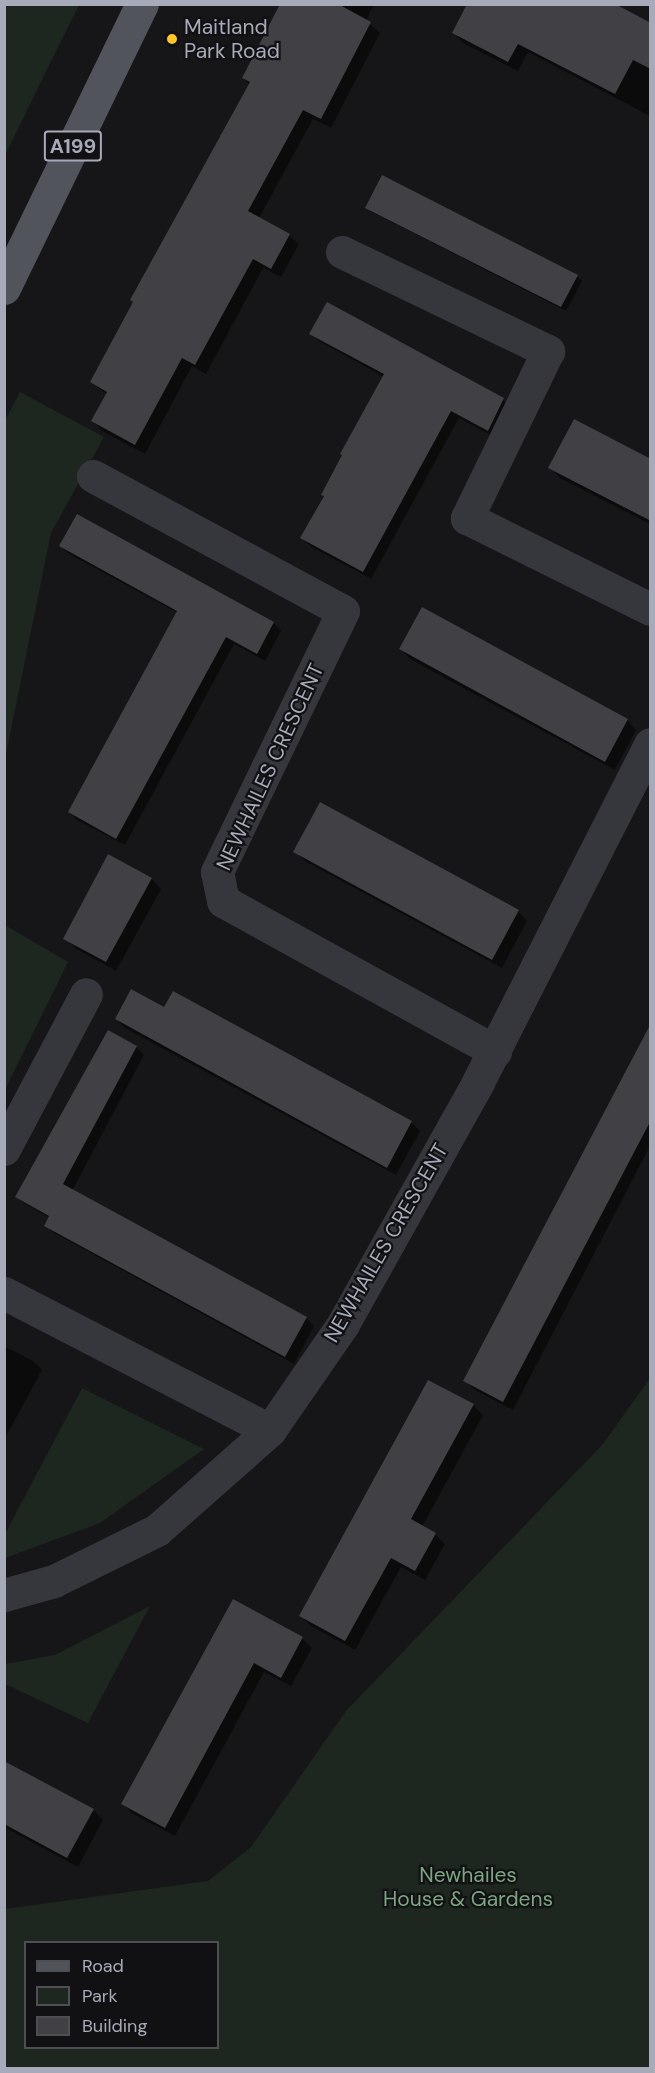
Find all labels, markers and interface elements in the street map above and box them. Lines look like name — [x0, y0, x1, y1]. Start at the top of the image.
place label: Maitland Park Road — [184, 14, 280, 64]
marker: Maitland Park Road — [165, 32, 179, 46]
road number: A199 — [43, 129, 103, 163]
street label: NEWHAILES CRESCENT — [211, 660, 329, 874]
street label: NEWHAILES CRESCENT — [319, 1139, 453, 1347]
park label: Newhailes House & Gardens — [383, 1862, 553, 1912]
legend — [24, 1941, 219, 2049]
text: Road — [82, 1954, 124, 1978]
text: Park — [82, 1984, 118, 2008]
text: Building — [82, 2014, 147, 2038]

